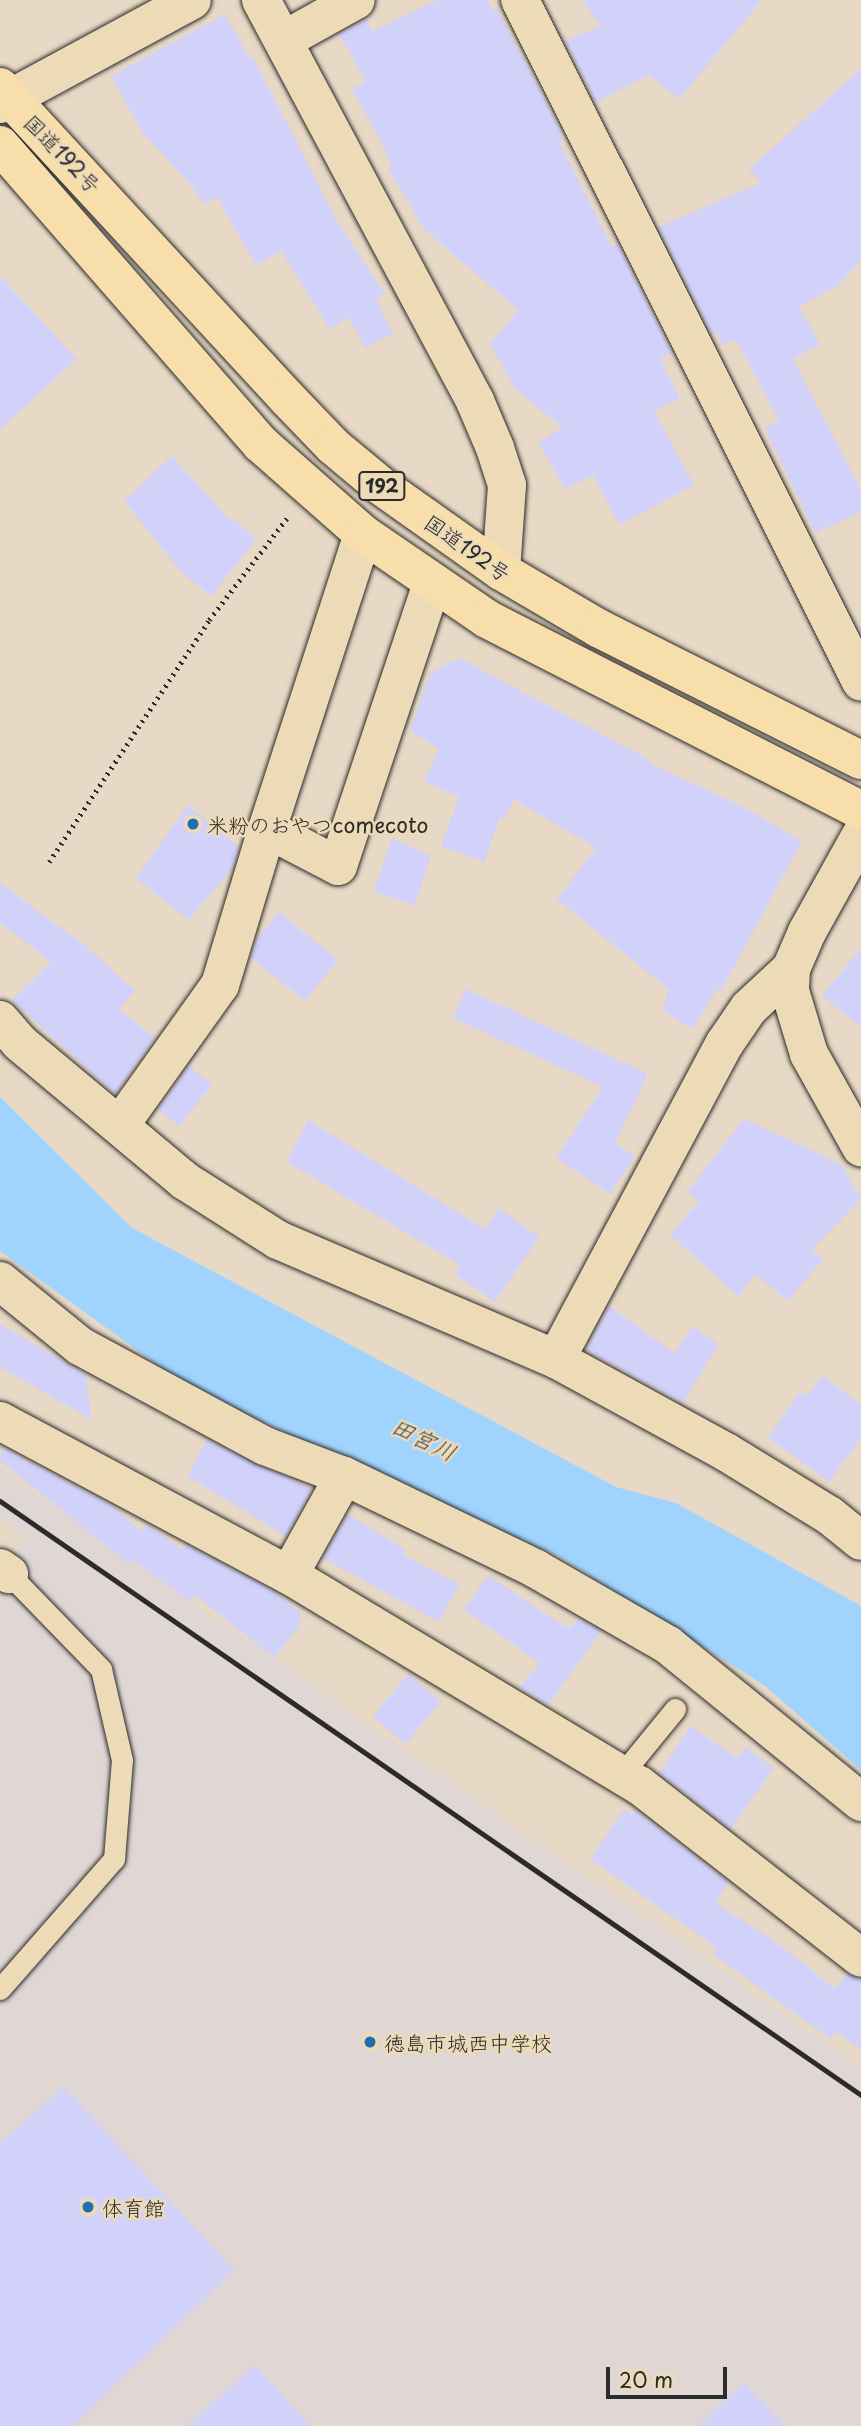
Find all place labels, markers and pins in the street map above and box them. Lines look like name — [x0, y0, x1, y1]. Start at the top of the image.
place label: 米粉のおやつcomecoto — [207, 811, 429, 837]
marker: 米粉のおやつcomecoto — [185, 816, 201, 832]
place label: 徳島市城西中学校 — [384, 2029, 552, 2055]
marker: 徳島市城西中学校 — [362, 2034, 378, 2050]
place label: 体育館 — [102, 2194, 165, 2220]
marker: 体育館 — [80, 2199, 96, 2215]

